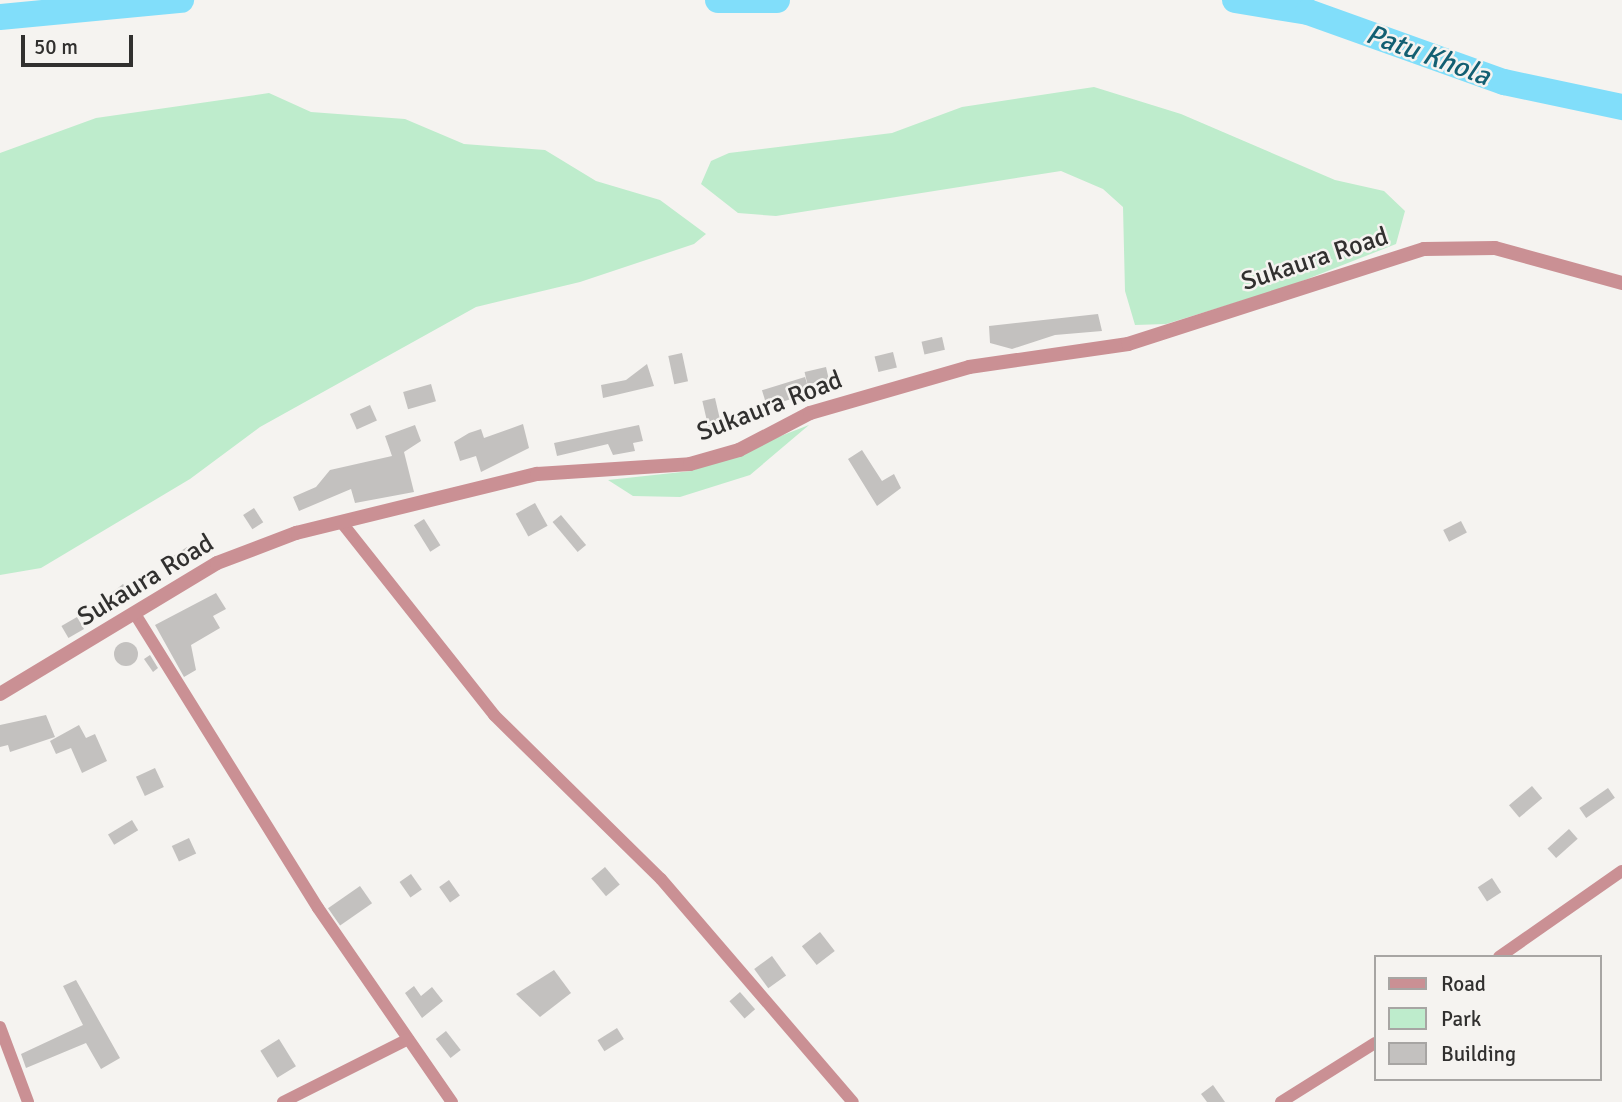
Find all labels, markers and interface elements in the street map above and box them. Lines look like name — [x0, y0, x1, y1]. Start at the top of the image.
water label: Patu Khola — [1361, 17, 1495, 93]
scale bar — [24, 21, 136, 65]
text: 50 m — [34, 34, 78, 60]
street label: Sukaura Road — [1237, 222, 1393, 298]
street label: Sukaura Road — [693, 365, 847, 449]
street label: Sukaura Road — [72, 528, 220, 634]
legend — [1374, 955, 1601, 1081]
text: Road — [1441, 971, 1486, 997]
text: Park — [1441, 1006, 1481, 1032]
text: Building — [1441, 1041, 1516, 1067]

